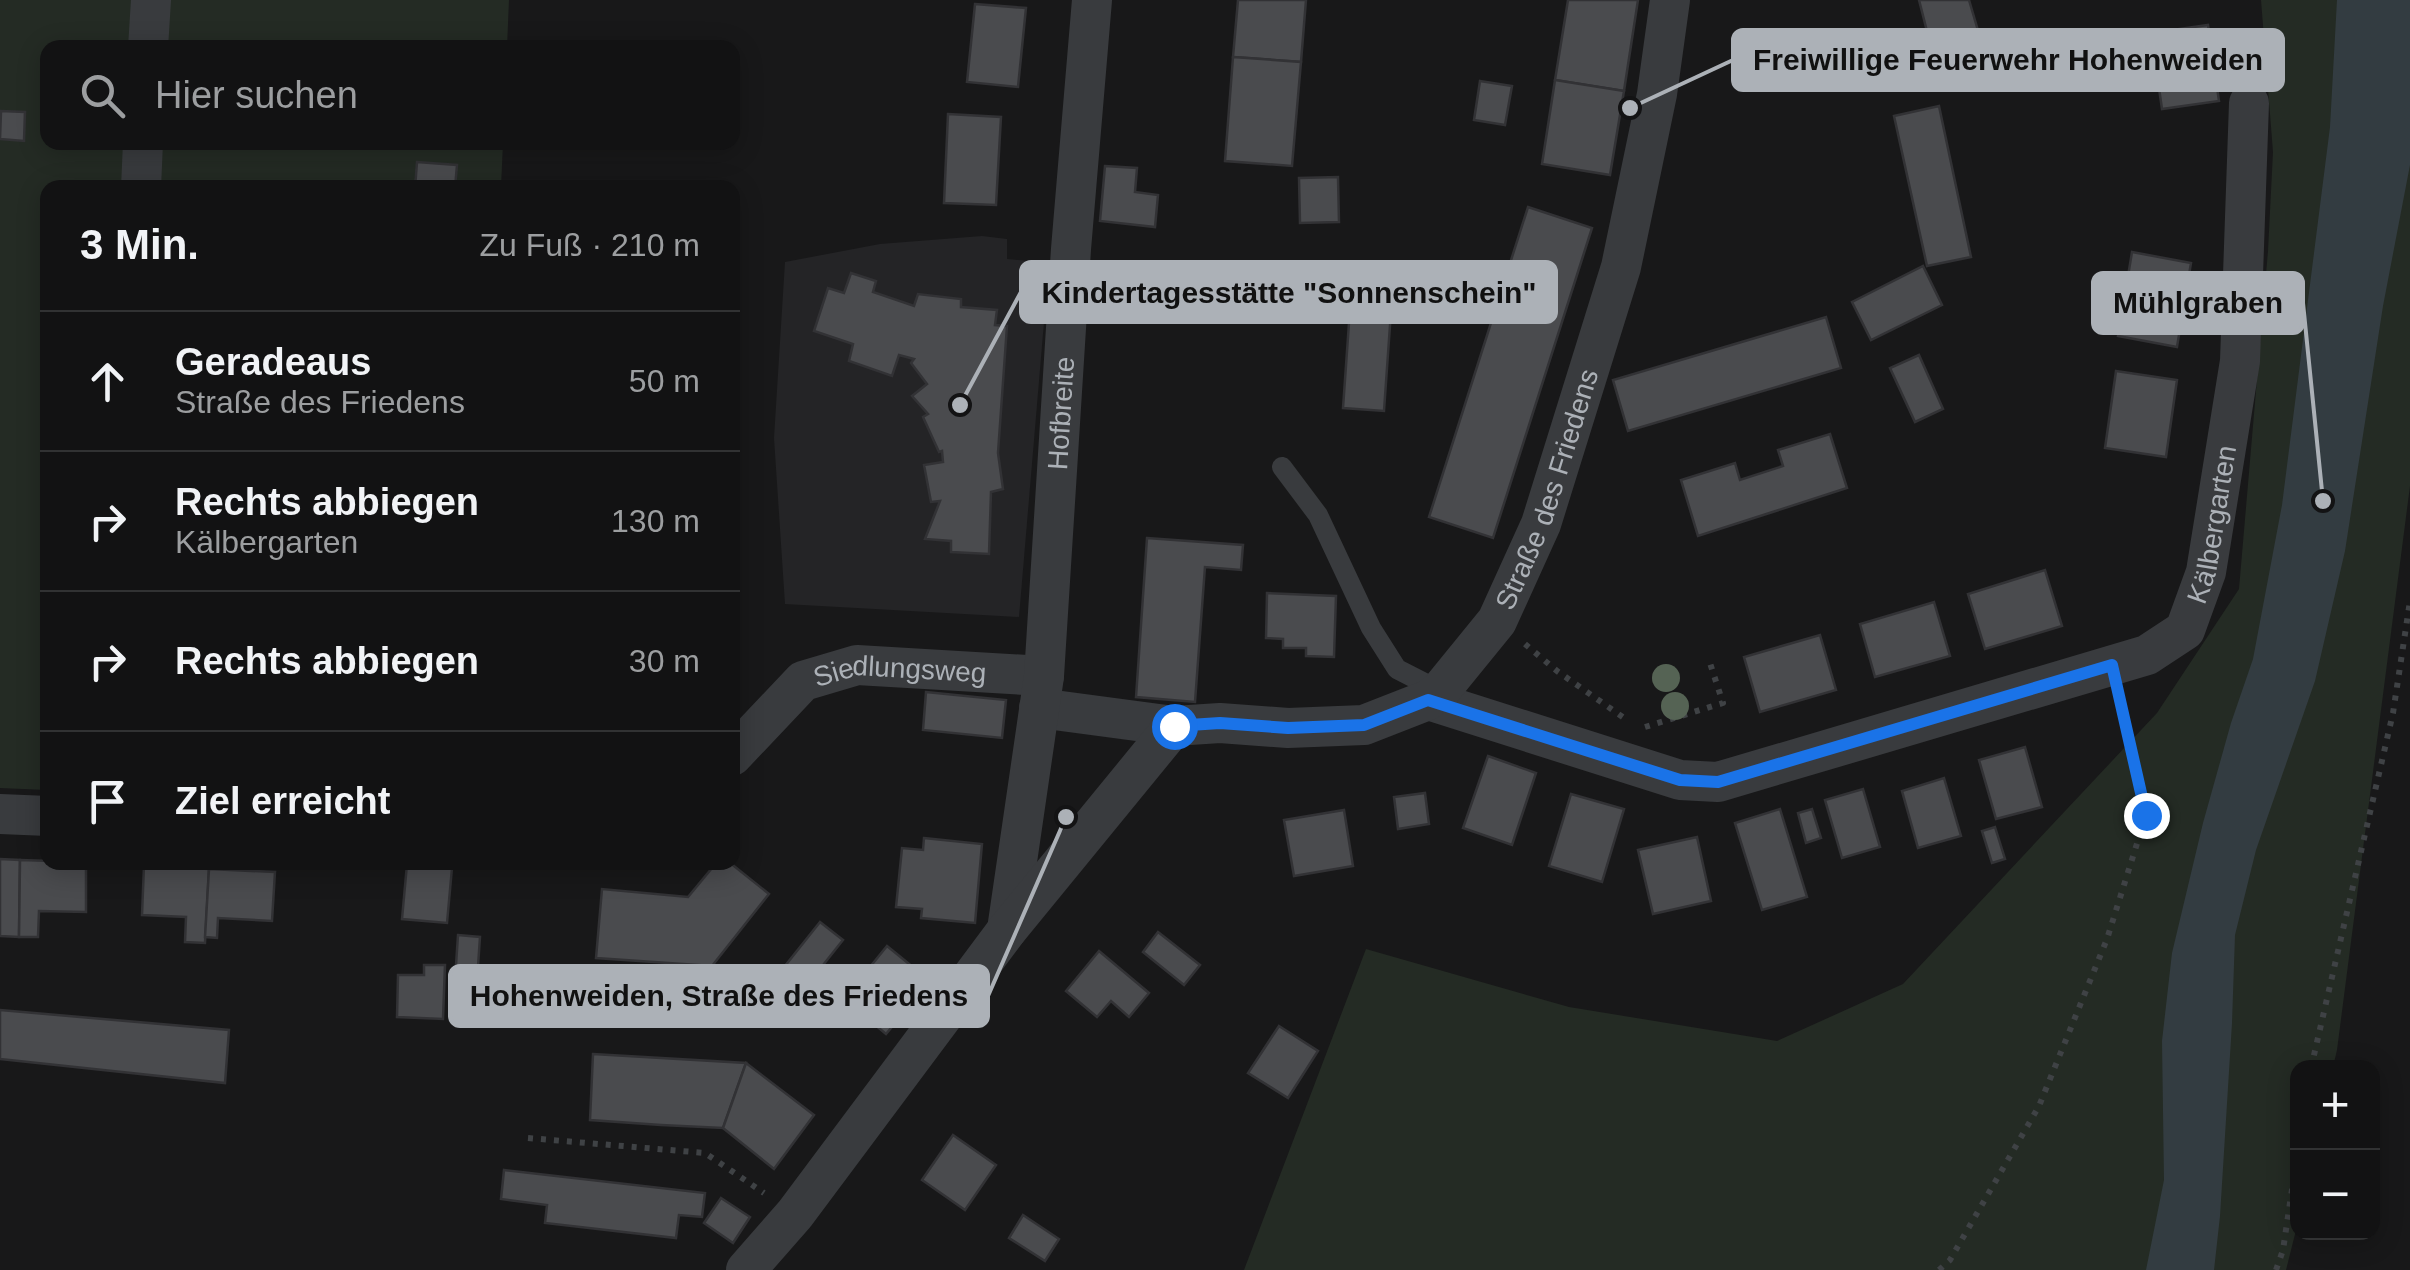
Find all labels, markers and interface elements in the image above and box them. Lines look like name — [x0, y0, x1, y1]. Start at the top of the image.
callout: Freiwillige Feuerwehr Hohenweiden — [1733, 30, 2283, 90]
search box — [40, 40, 740, 150]
text: Freiwillige Feuerwehr Hohenweiden — [1753, 43, 2263, 76]
icon: search — [75, 68, 130, 123]
text: Hier suchen — [155, 74, 358, 116]
text: 3 Min. — [80, 221, 199, 268]
text: Zu Fuß · 210 m — [480, 227, 700, 263]
callout: Kindertagesstätte "Sonnenschein" — [1021, 262, 1556, 322]
callout: Mühlgraben — [2093, 273, 2303, 333]
text: Kindertagesstätte "Sonnenschein" — [1041, 276, 1537, 309]
text: Mühlgraben — [2113, 286, 2283, 319]
text: Geradeaus — [175, 341, 371, 383]
icon: ahead — [80, 354, 135, 409]
street label: Hofbreite — [1042, 356, 1080, 471]
text: 50 m — [629, 363, 700, 399]
street label: Straße des Friedens — [1489, 365, 1604, 615]
text: Straße des Friedens — [175, 384, 465, 420]
street label: Kälbergarten — [2181, 443, 2242, 608]
text: Rechts abbiegen — [175, 481, 479, 523]
icon: right — [80, 494, 135, 549]
text: 130 m — [611, 503, 700, 539]
text: Kälbergarten — [175, 524, 358, 560]
icon: right — [80, 634, 135, 689]
text: Rechts abbiegen — [175, 640, 479, 682]
text: 30 m — [629, 643, 700, 679]
street label: Siedlungsweg — [810, 650, 987, 693]
route start — [1152, 704, 1198, 750]
icon: arrive — [80, 774, 135, 829]
text: Ziel erreicht — [175, 780, 390, 822]
route end — [2124, 793, 2170, 839]
callout: Hohenweiden, Straße des Friedens — [450, 966, 988, 1026]
text: Hohenweiden, Straße des Friedens — [470, 979, 968, 1012]
map controls — [2290, 1060, 2380, 1240]
button: + — [2290, 1060, 2380, 1150]
button: − — [2290, 1150, 2380, 1240]

